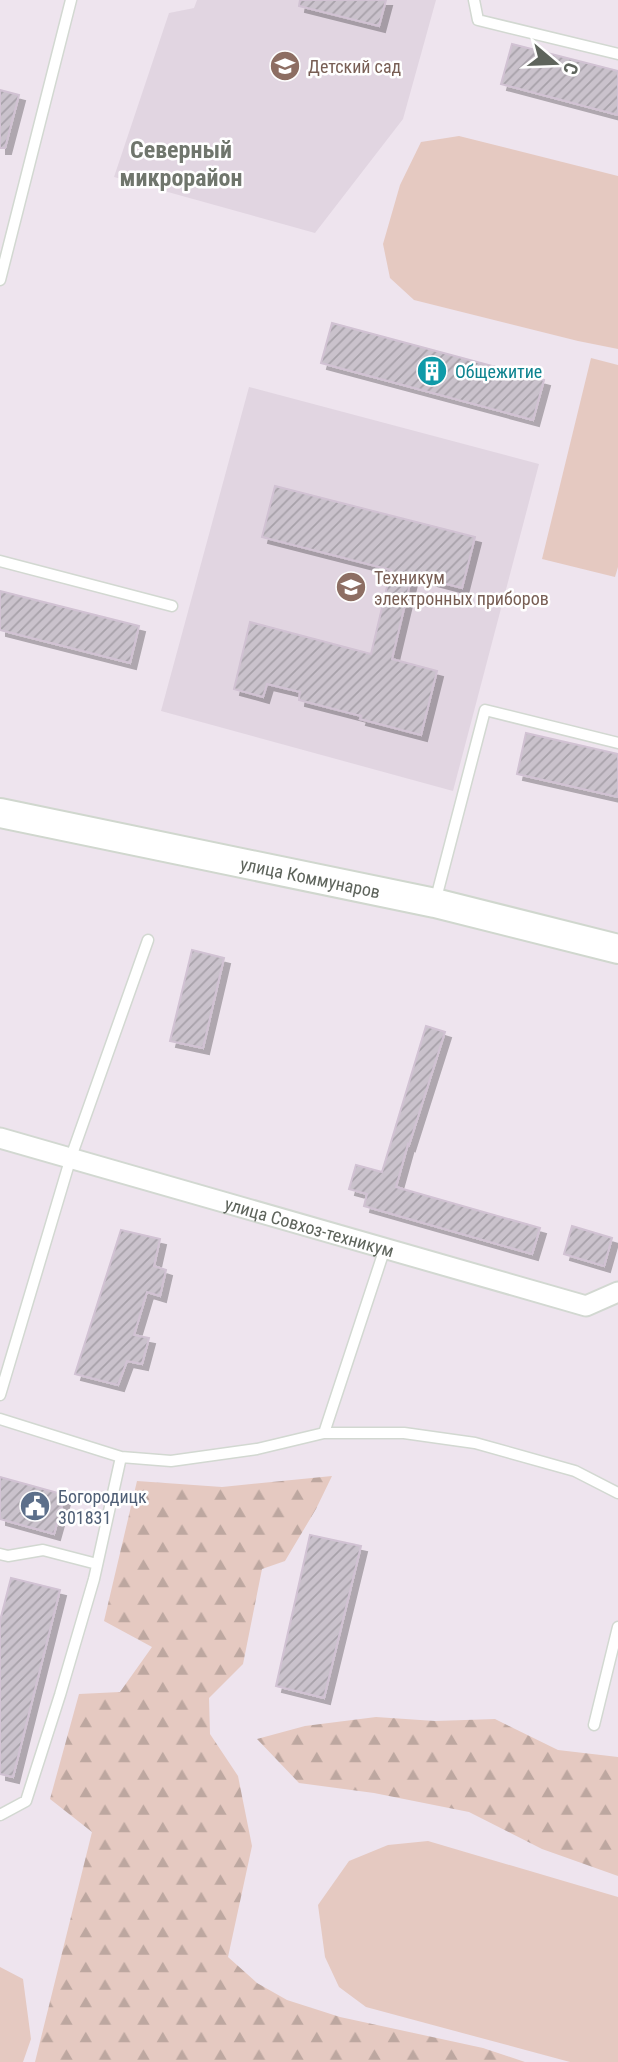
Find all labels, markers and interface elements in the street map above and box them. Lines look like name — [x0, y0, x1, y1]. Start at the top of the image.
north arrow — [520, 28, 590, 98]
school or university icon: Детский сад — [268, 49, 302, 83]
place label: Детский сад — [308, 56, 402, 77]
text: С — [558, 60, 583, 77]
district label: Северный микрорайон — [120, 136, 242, 192]
building icon: Общежитие — [415, 354, 449, 388]
place label: Общежитие — [455, 361, 542, 382]
place label: Техникум электронных приборов — [374, 567, 549, 609]
school or university icon: Техникум электронных приборов — [334, 570, 368, 604]
street label: улица Коммунаров — [239, 853, 382, 902]
street label: улица Совхоз-техникум — [223, 1193, 396, 1261]
place label: Богородицк 301831 — [58, 1486, 147, 1528]
public building icon: Богородицк 301831 — [18, 1489, 52, 1523]

